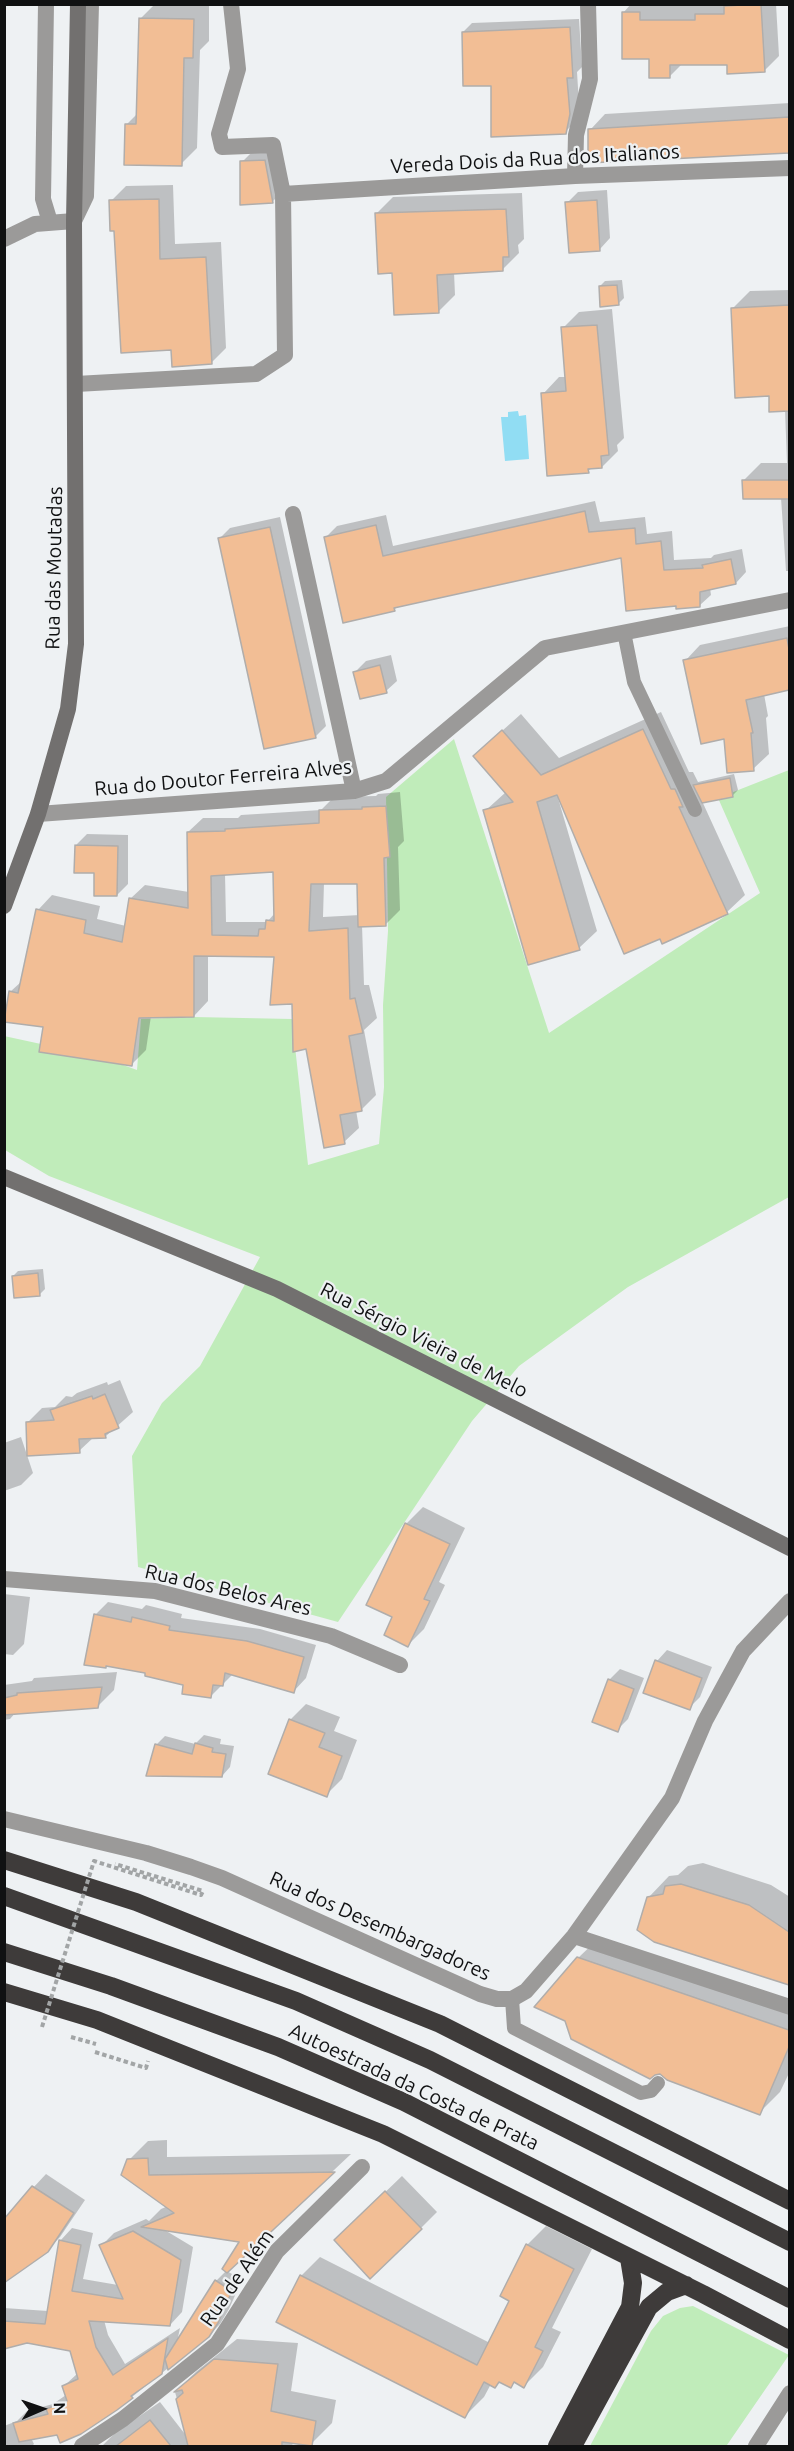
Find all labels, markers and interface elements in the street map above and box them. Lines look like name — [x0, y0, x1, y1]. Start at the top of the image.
street label: Vereda Dois da Rua dos Italianos — [390, 139, 680, 179]
street label: Rua das Moutadas — [41, 486, 67, 650]
street label: Rua do Doutor Ferreira Alves — [93, 755, 353, 801]
street label: Rua Sérgio Vieira de Melo — [316, 1277, 532, 1403]
street label: Rua dos Belos Ares — [143, 1559, 313, 1621]
street label: Rua dos Desembargadores — [266, 1866, 494, 1986]
street label: Autoestrada da Costa de Prata — [285, 2018, 543, 2156]
street label: Rua de Além — [195, 2225, 279, 2331]
north arrow — [12, 2379, 72, 2439]
text: N — [51, 2402, 69, 2415]

